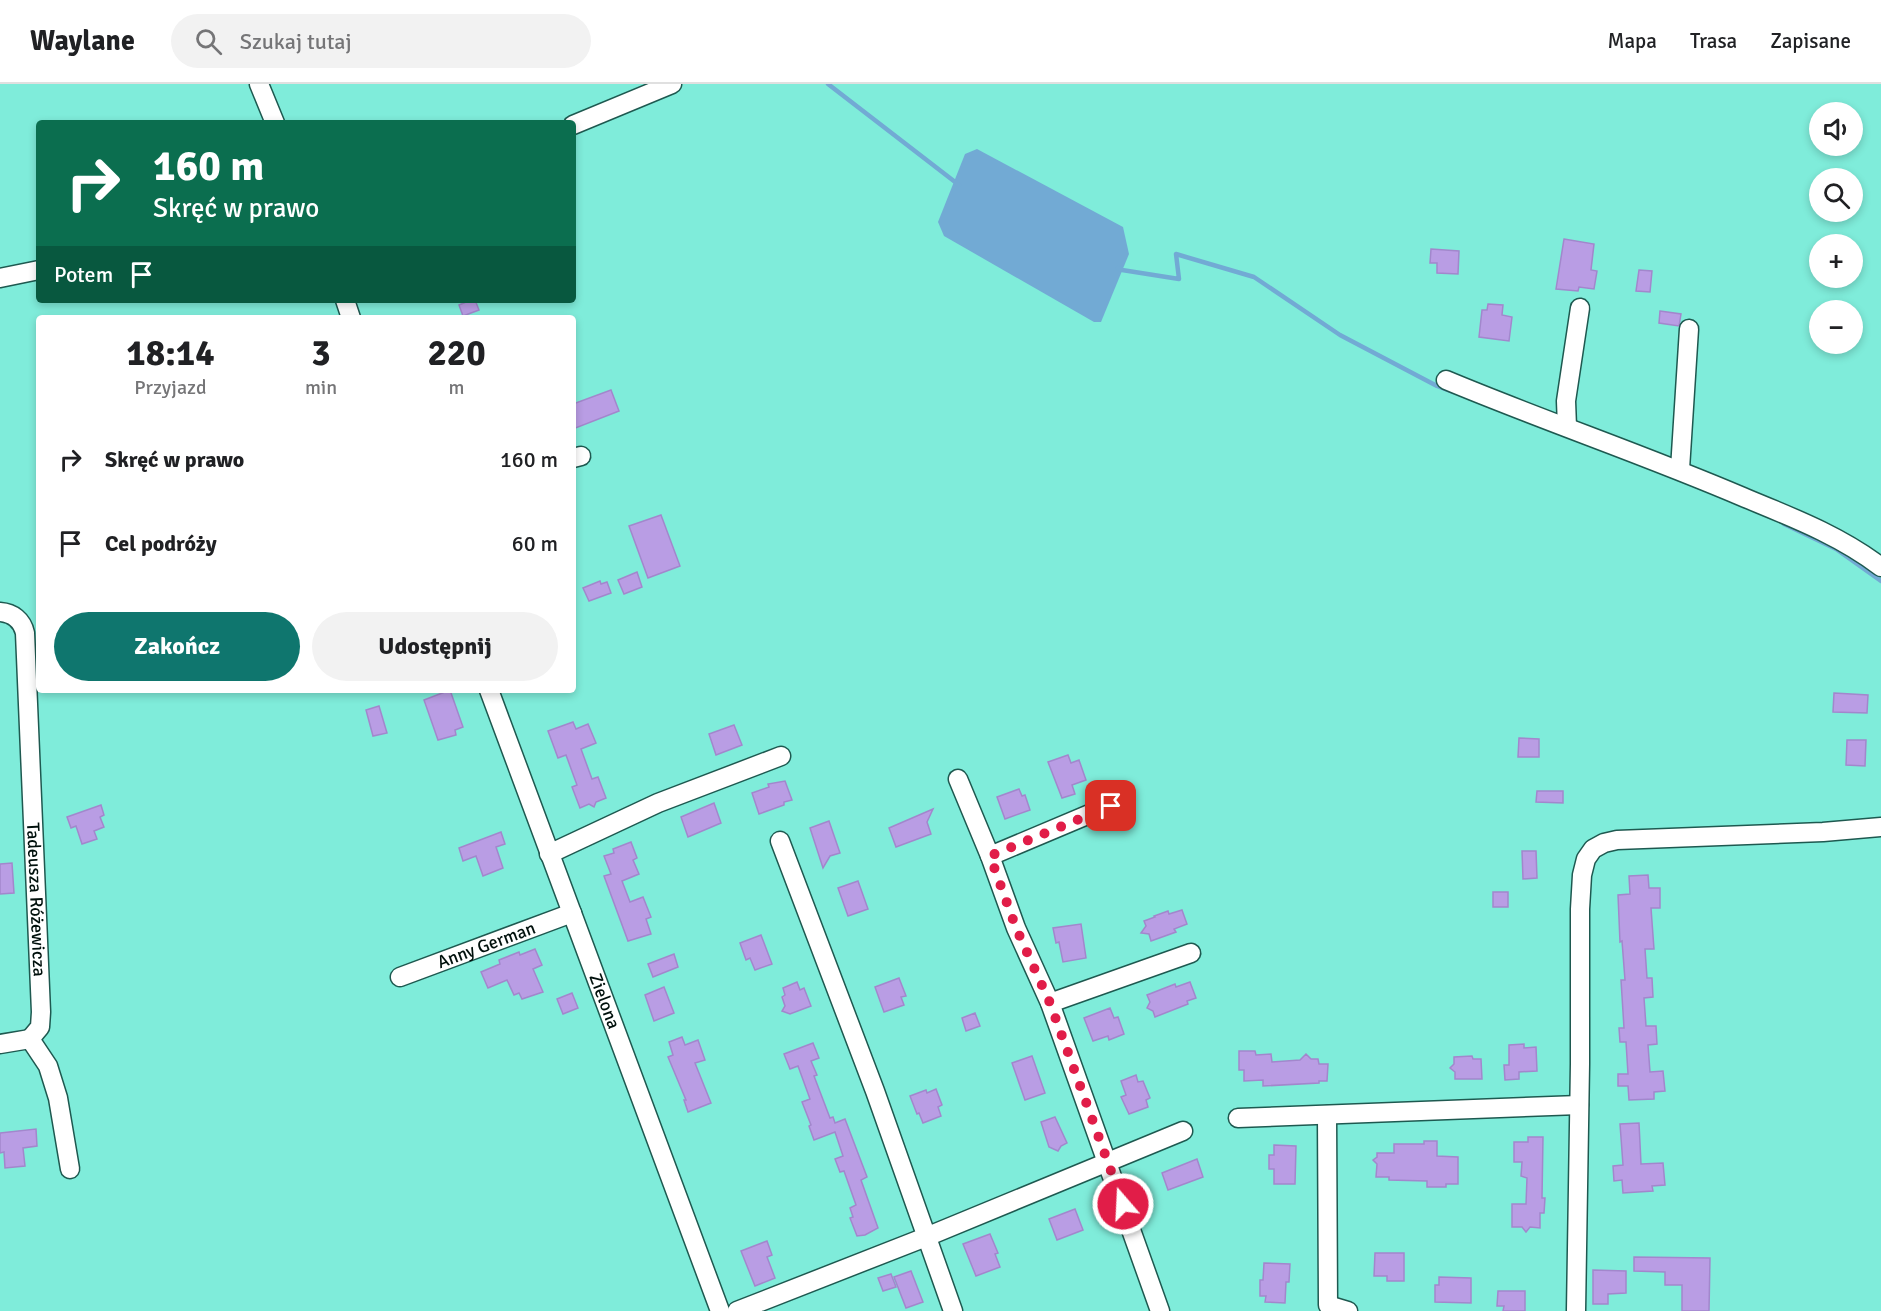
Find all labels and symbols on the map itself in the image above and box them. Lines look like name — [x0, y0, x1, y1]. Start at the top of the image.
pin — [1085, 780, 1136, 831]
street label: Tadeusza Różewicza — [22, 822, 50, 977]
street label: Anny German — [434, 917, 538, 973]
street label: Zielona — [584, 970, 625, 1032]
position arrow — [1091, 1172, 1155, 1236]

